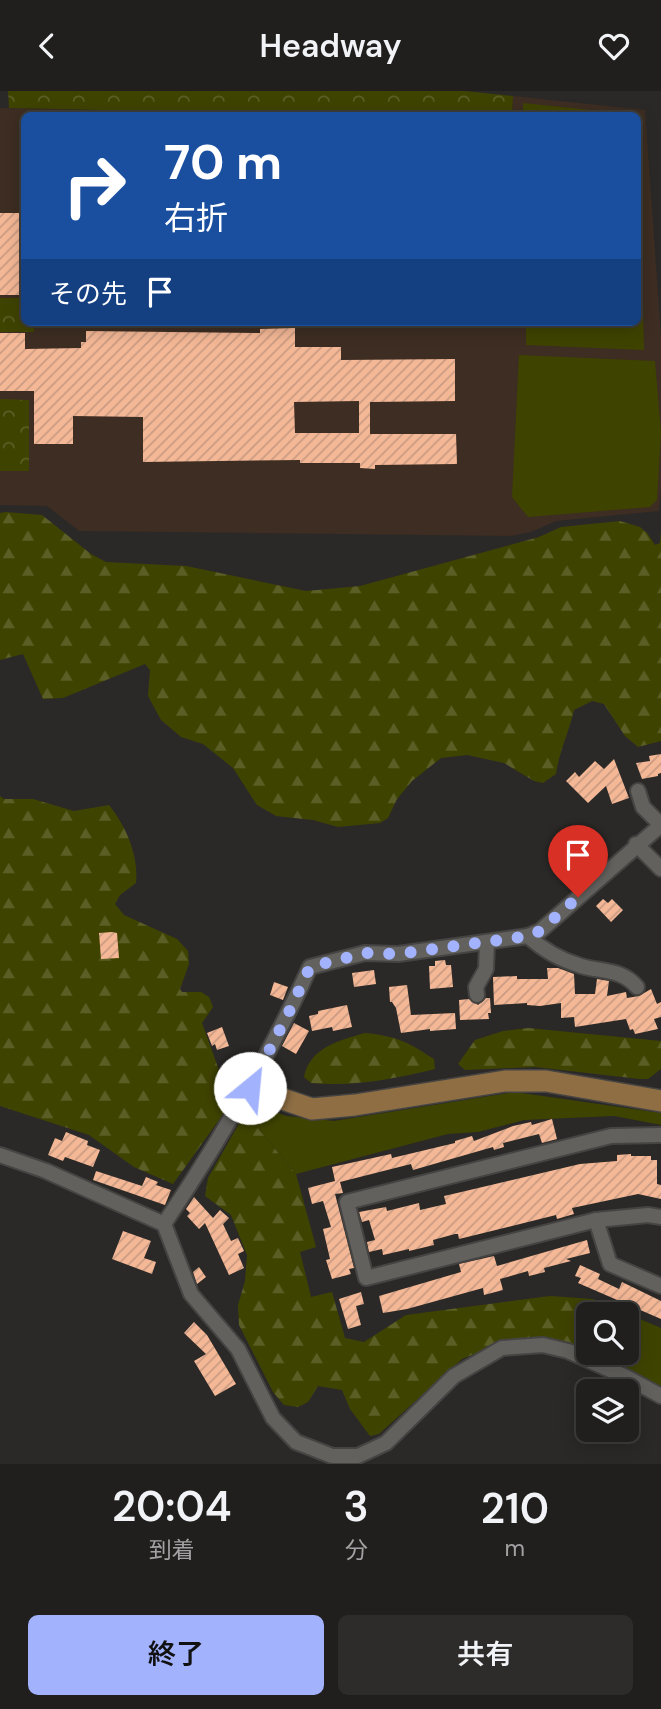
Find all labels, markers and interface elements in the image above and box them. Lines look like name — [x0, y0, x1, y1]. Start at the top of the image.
text: Headway — [259, 25, 402, 67]
icon: back — [28, 27, 66, 65]
icon: heart — [595, 27, 633, 65]
text: 70 m — [164, 130, 282, 194]
icon: right — [49, 140, 140, 231]
text: 右折 — [164, 197, 228, 239]
icon: arrive — [141, 273, 179, 311]
text: その先 — [49, 277, 127, 311]
pin — [548, 825, 608, 897]
icon: arrive — [559, 836, 597, 874]
position arrow — [213, 1051, 287, 1125]
map controls — [576, 1302, 639, 1442]
button: search — [576, 1302, 639, 1365]
button: layers — [576, 1379, 639, 1442]
text: 20:04 — [112, 1479, 232, 1534]
text: 3 — [344, 1479, 369, 1534]
text: 210 — [481, 1481, 549, 1536]
text: m — [505, 1533, 525, 1563]
text: 到着 — [149, 1535, 195, 1565]
text: 分 — [345, 1535, 368, 1565]
button: 終了 — [28, 1615, 324, 1695]
button: 共有 — [338, 1615, 633, 1695]

